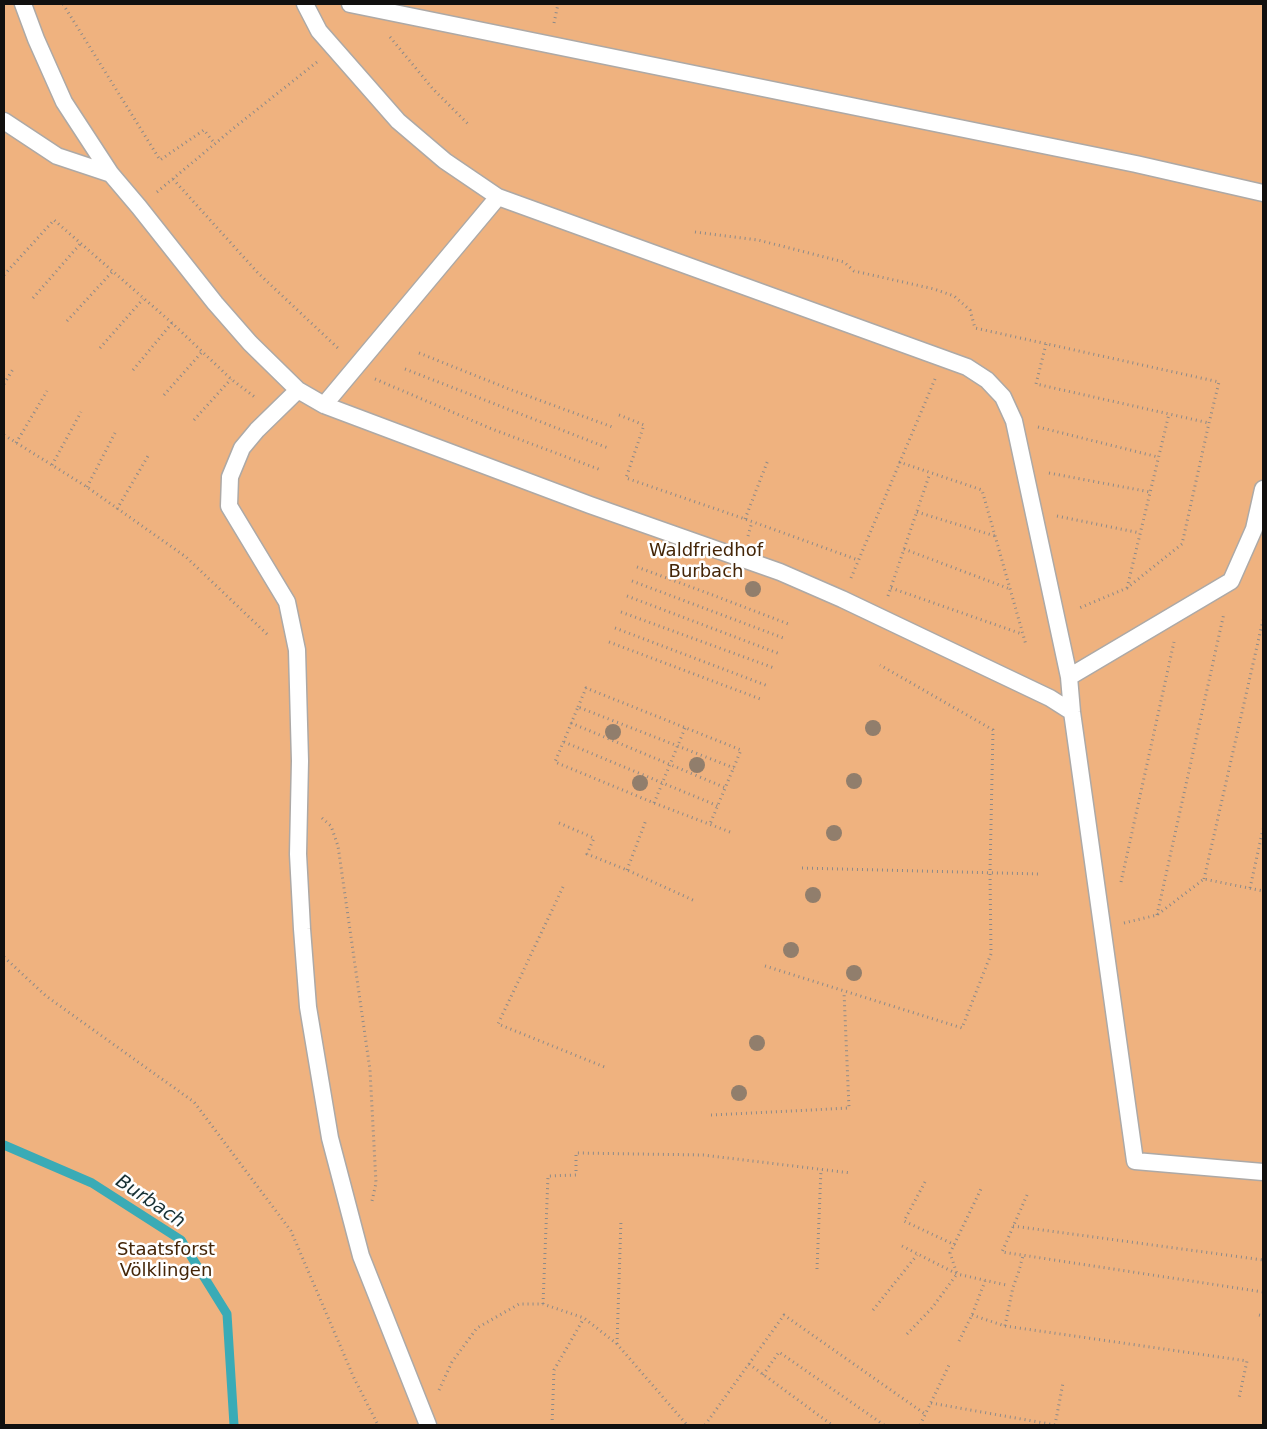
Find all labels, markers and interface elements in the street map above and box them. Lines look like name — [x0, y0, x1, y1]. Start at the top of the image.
park label: Waldfriedhof Burbach — [649, 540, 763, 582]
water label: Burbach — [111, 1170, 189, 1234]
park label: Staatsforst Völklingen — [117, 1239, 215, 1282]

